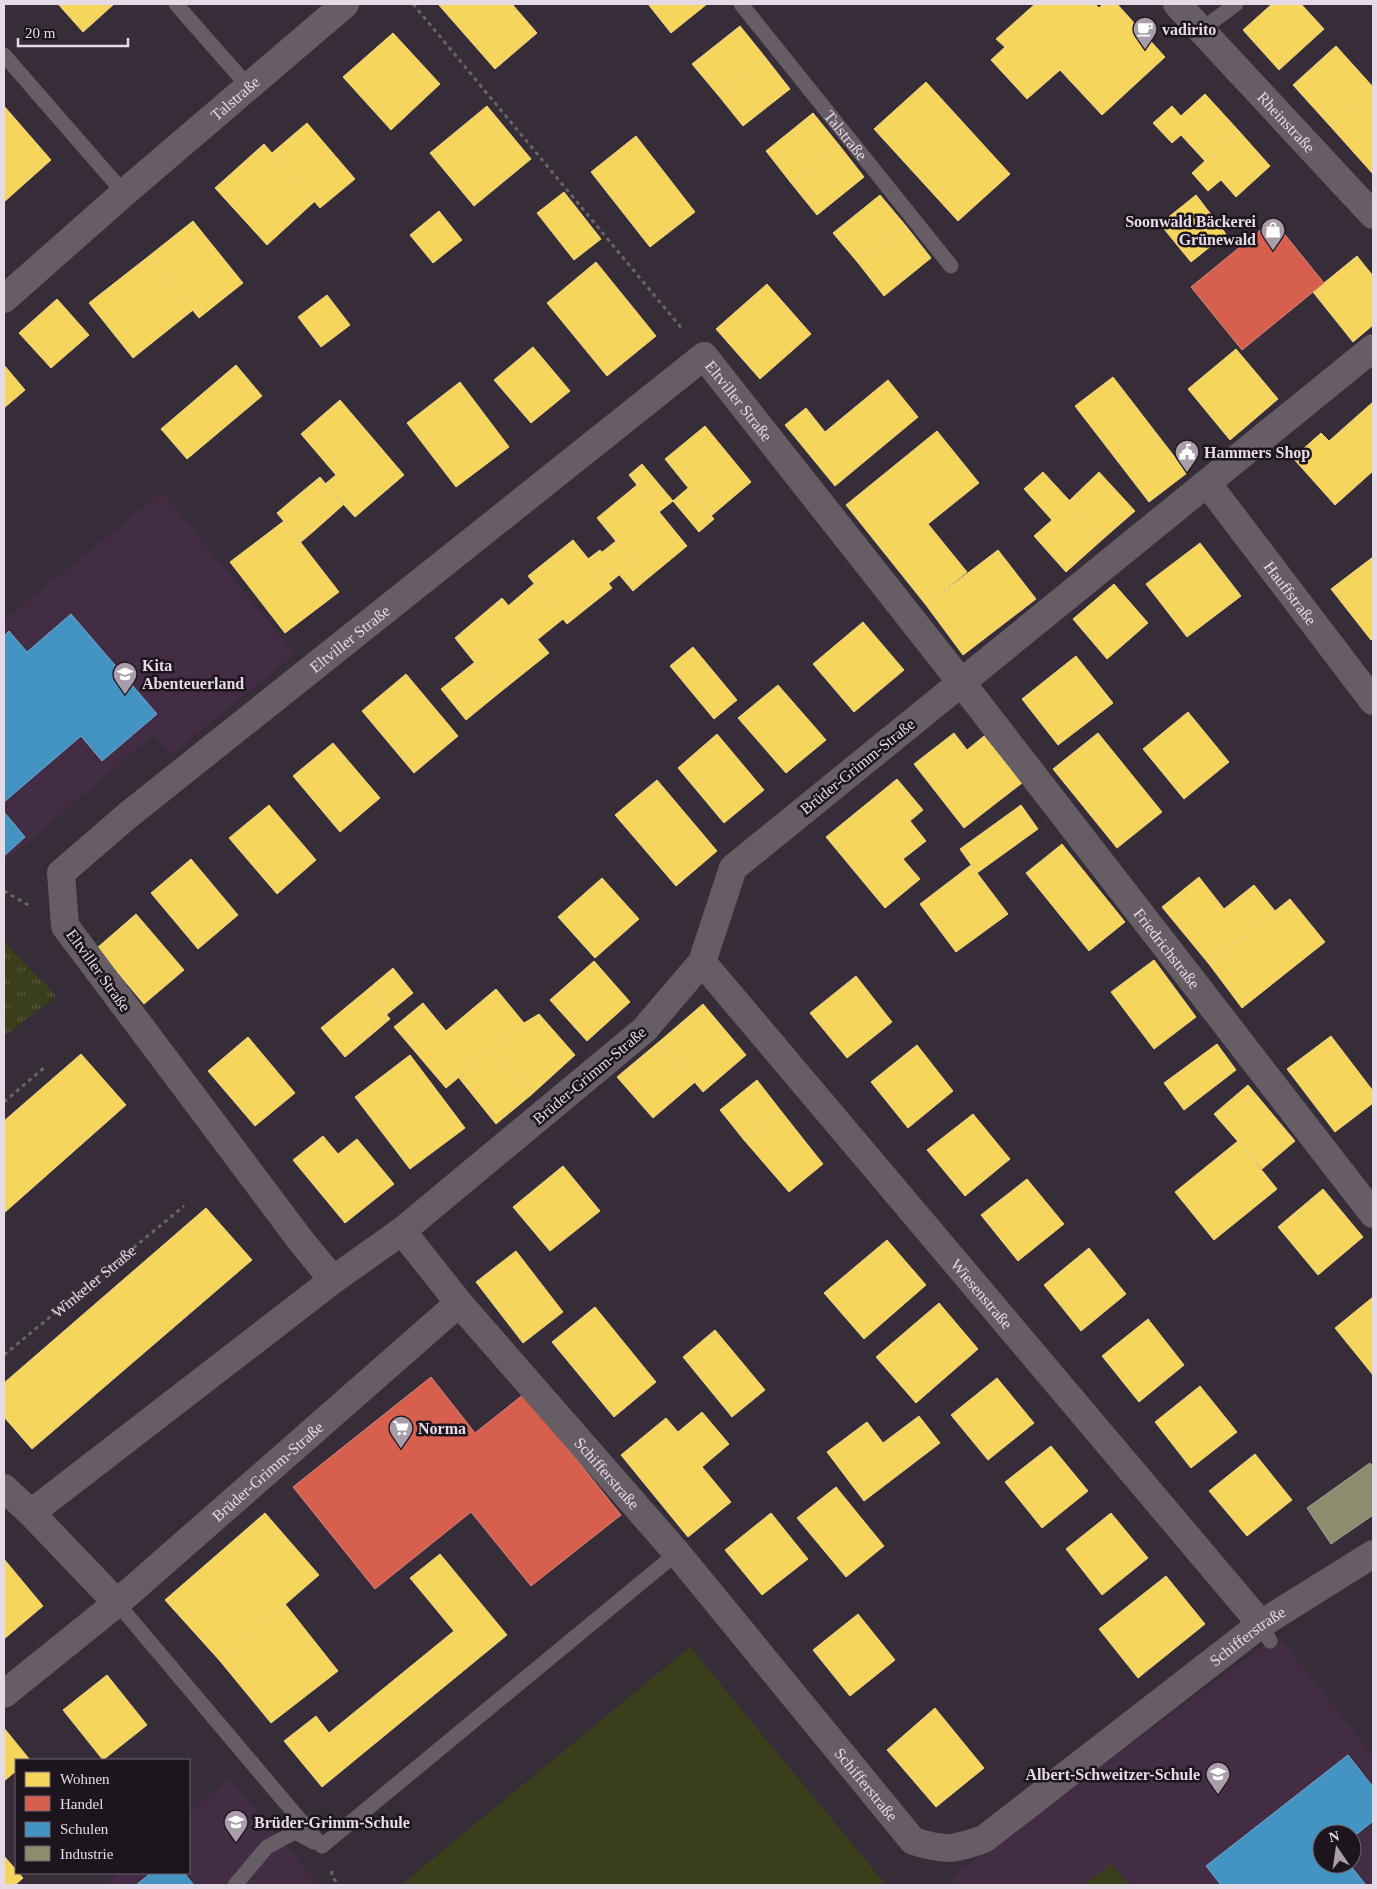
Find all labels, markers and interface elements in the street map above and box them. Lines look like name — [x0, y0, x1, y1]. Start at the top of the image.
scale bar — [18, 15, 128, 47]
cafe icon: vadirito — [1132, 16, 1158, 50]
place label: vadirito — [1162, 21, 1216, 38]
text: 20 m — [25, 25, 56, 41]
street label: Talstraße — [207, 73, 263, 124]
street label: Rheinstraße — [1254, 89, 1318, 156]
street label: Talstraße — [821, 107, 871, 164]
place label: Soonwald Bäckerei Grünewald — [1125, 213, 1257, 248]
shop icon: Soonwald Bäckerei Grünewald — [1260, 217, 1286, 251]
street label: Eltviller Straße — [702, 357, 776, 444]
public building icon: Hammers Shop — [1174, 439, 1200, 473]
place label: Hammers Shop — [1204, 444, 1310, 462]
street label: Hauffstraße — [1261, 558, 1320, 628]
street label: Eltviller Straße — [306, 602, 393, 676]
place label: Kita Abenteuerland — [142, 657, 244, 692]
school or university icon: Kita Abenteuerland — [112, 661, 138, 695]
street label: Brüder-Grimm-Straße — [797, 715, 918, 818]
street label: Friedrichstraße — [1130, 905, 1203, 992]
street label: Eltviller Straße — [63, 926, 134, 1015]
street label: Brüder-Grimm-Straße — [530, 1023, 649, 1127]
street label: Winkeler Straße — [48, 1242, 139, 1321]
street label: Wiesenstraße — [948, 1256, 1016, 1332]
supermarket icon: Norma — [388, 1415, 414, 1449]
street label: Brüder-Grimm-Straße — [209, 1418, 327, 1525]
place label: Norma — [418, 1420, 466, 1437]
street label: Schifferstraße — [571, 1434, 643, 1513]
street label: Schifferstraße — [1206, 1603, 1288, 1670]
street label: Schifferstraße — [831, 1745, 901, 1825]
legend — [15, 1759, 190, 1874]
school or university icon: Albert-Schweitzer-Schule — [1205, 1761, 1231, 1795]
place label: Albert-Schweitzer-Schule — [1026, 1766, 1200, 1783]
text: Wohnen — [60, 1771, 110, 1787]
text: Handel — [60, 1796, 103, 1812]
school or university icon: Brüder-Grimm-Schule — [223, 1809, 249, 1843]
place label: Brüder-Grimm-Schule — [254, 1814, 410, 1831]
text: Schulen — [60, 1821, 109, 1837]
north arrow — [1312, 1824, 1362, 1874]
text: N — [1328, 1828, 1341, 1845]
text: Industrie — [60, 1846, 114, 1862]

